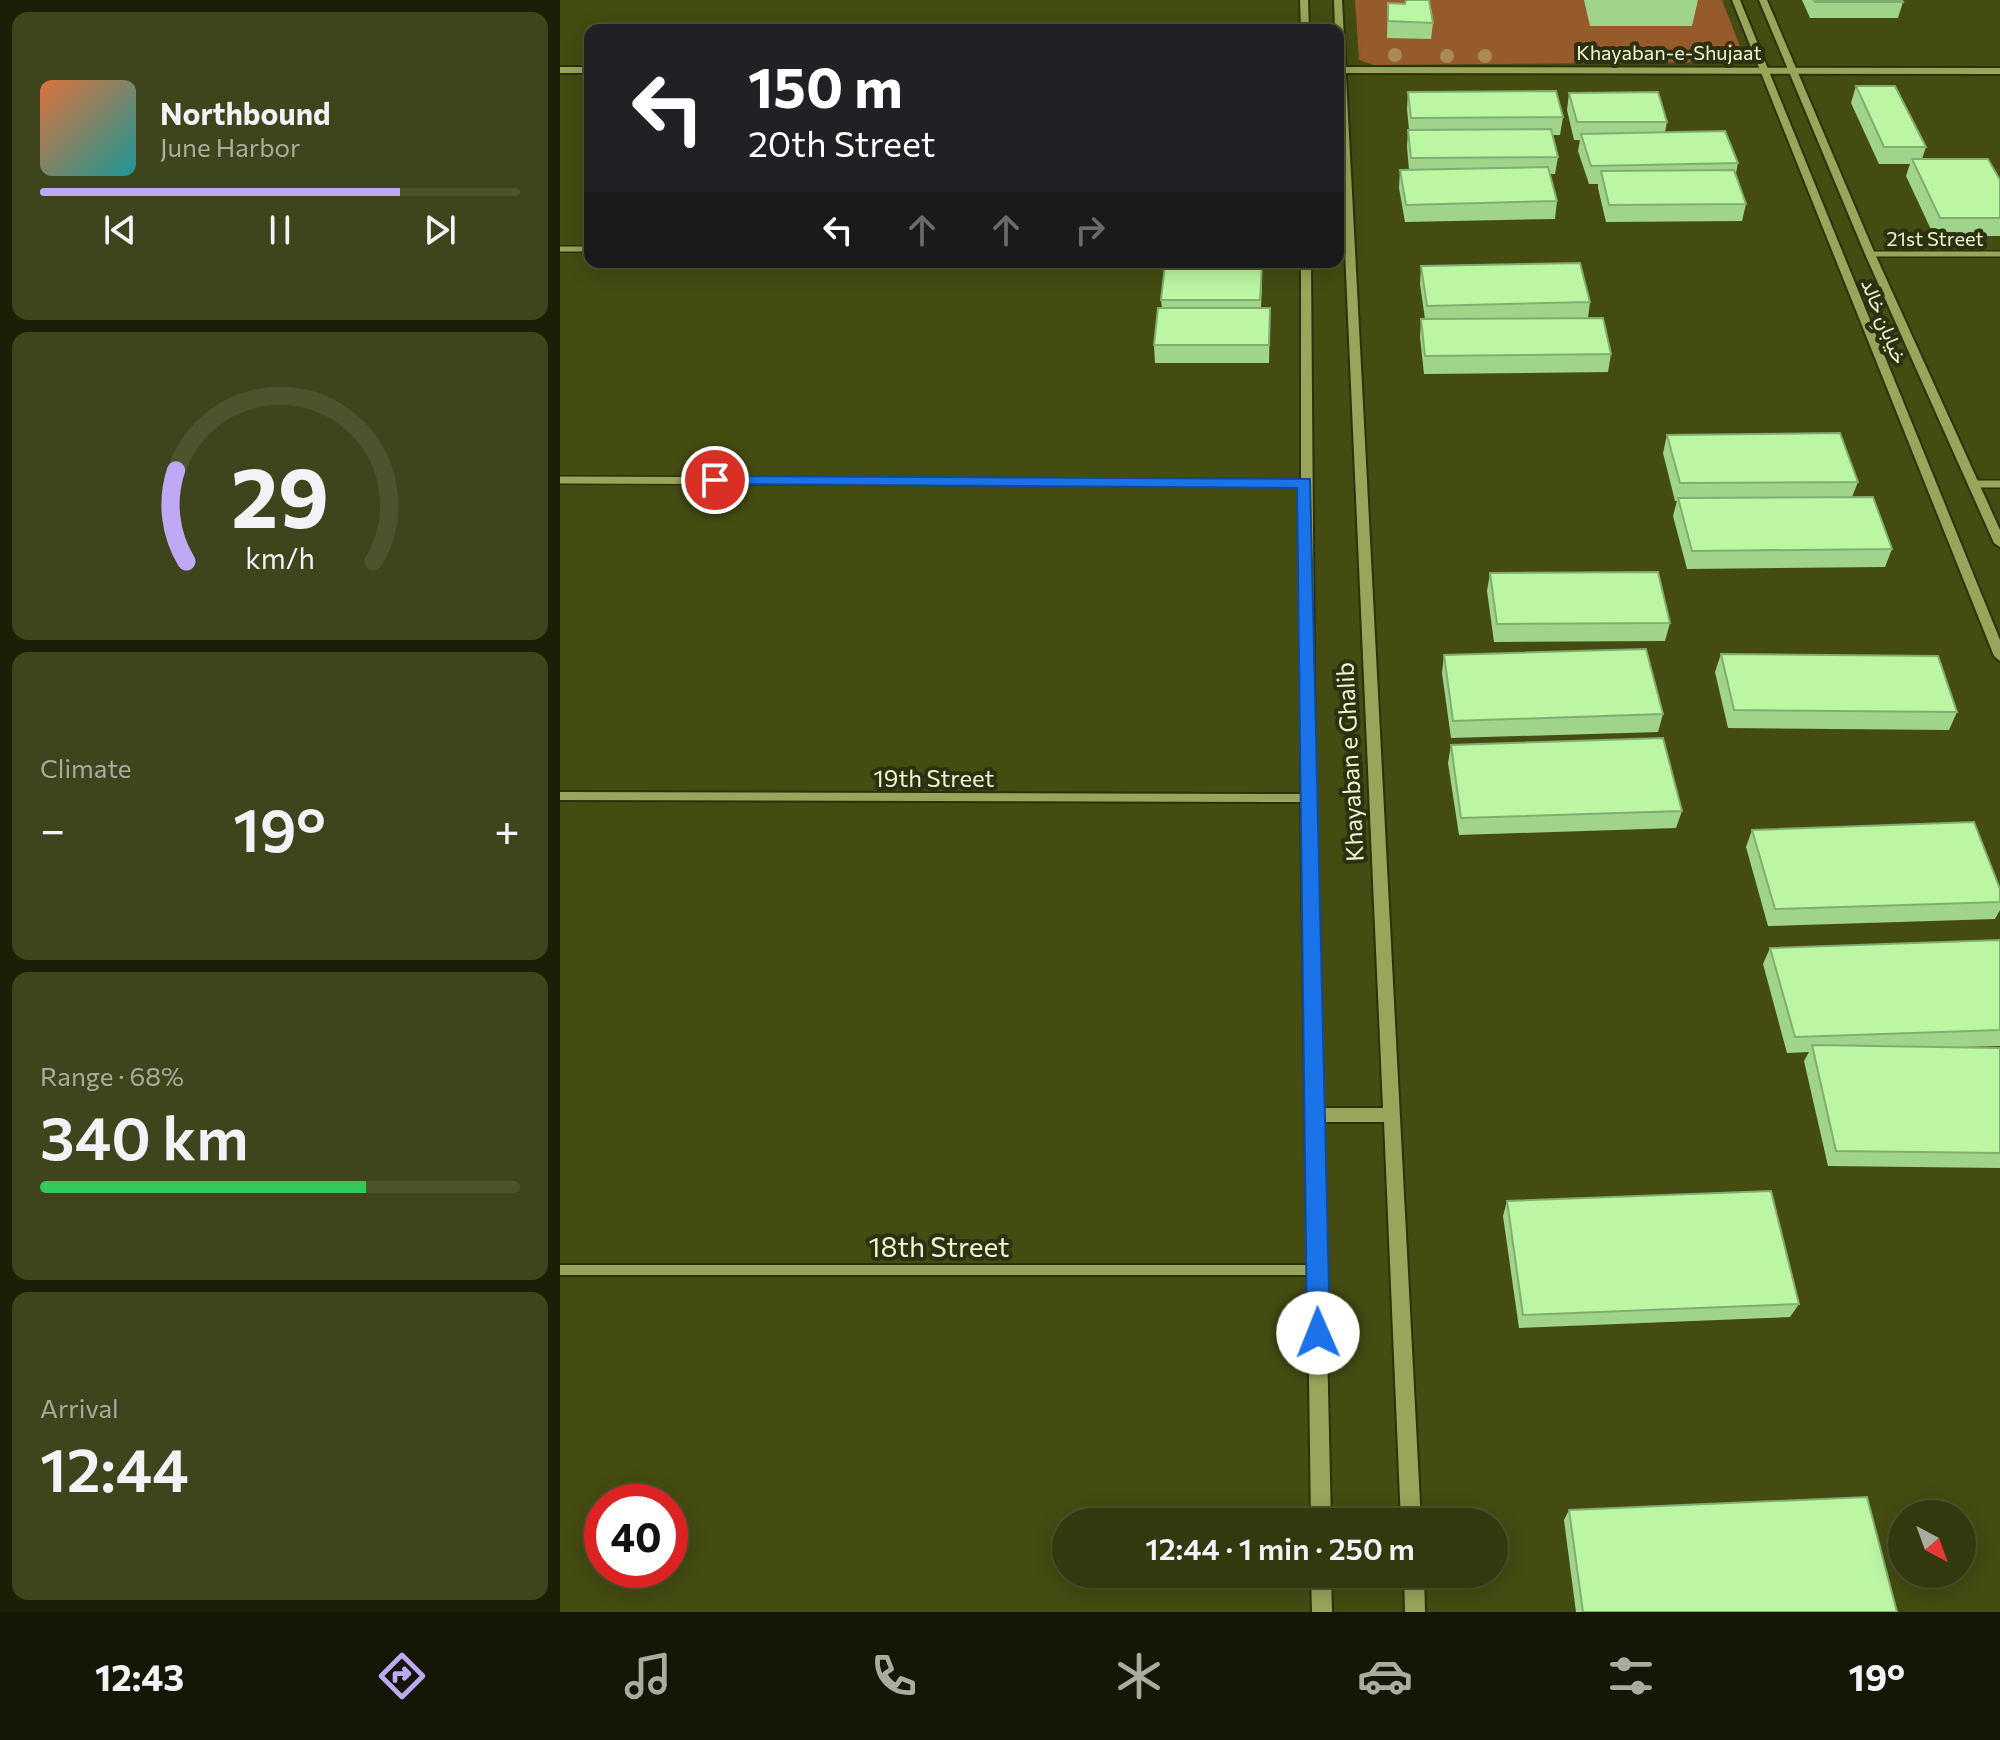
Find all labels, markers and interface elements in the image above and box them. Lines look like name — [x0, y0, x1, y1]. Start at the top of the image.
street label: Khayaban-e-Shujaat — [1576, 40, 1762, 64]
text: 150 m — [748, 51, 903, 120]
icon: left — [616, 56, 720, 160]
text: Northbound — [160, 94, 331, 131]
text: 20th Street — [748, 120, 935, 164]
text: June Harbor — [160, 131, 300, 162]
icon: previous — [98, 208, 142, 252]
icon: pause — [258, 208, 302, 252]
icon: next — [418, 208, 462, 252]
icon: left — [816, 208, 860, 252]
icon: ahead — [900, 208, 944, 252]
icon: ahead — [984, 208, 1028, 252]
icon: right — [1068, 208, 1112, 252]
street label: 21st Street — [1886, 226, 1984, 250]
street label: خیابانِ خالد — [1853, 275, 1913, 369]
text: 29 — [231, 443, 329, 545]
pin — [681, 446, 749, 514]
icon: arrive — [693, 458, 737, 502]
text: km/h — [245, 540, 315, 575]
street label: Khayaban e Ghalib — [1329, 662, 1369, 862]
text: Climate — [40, 752, 132, 783]
street label: 19th Street — [874, 763, 995, 792]
text: 19° — [233, 791, 326, 864]
text: − — [40, 801, 65, 855]
text: + — [494, 801, 520, 855]
text: Range · 68% — [40, 1060, 184, 1091]
text: 340 km — [40, 1099, 249, 1172]
street label: 18th Street — [869, 1229, 1010, 1263]
position arrow — [1276, 1291, 1360, 1375]
text: Arrival — [40, 1392, 119, 1423]
text: 12:44 — [40, 1431, 189, 1504]
speed limit sign: 40 — [584, 1484, 688, 1588]
north arrow — [1888, 1500, 1976, 1588]
map controls — [1888, 1500, 1976, 1588]
text: 12:44 · 1 min · 250 m — [1145, 1529, 1415, 1566]
icon: directions — [374, 1648, 430, 1704]
icon: music — [620, 1648, 676, 1704]
icon: phone — [866, 1648, 922, 1704]
icon: climate — [1111, 1648, 1167, 1704]
icon: car — [1357, 1648, 1413, 1704]
icon: filters — [1603, 1648, 1659, 1704]
text: 12:43 — [95, 1654, 184, 1698]
text: 19° — [1849, 1654, 1905, 1698]

